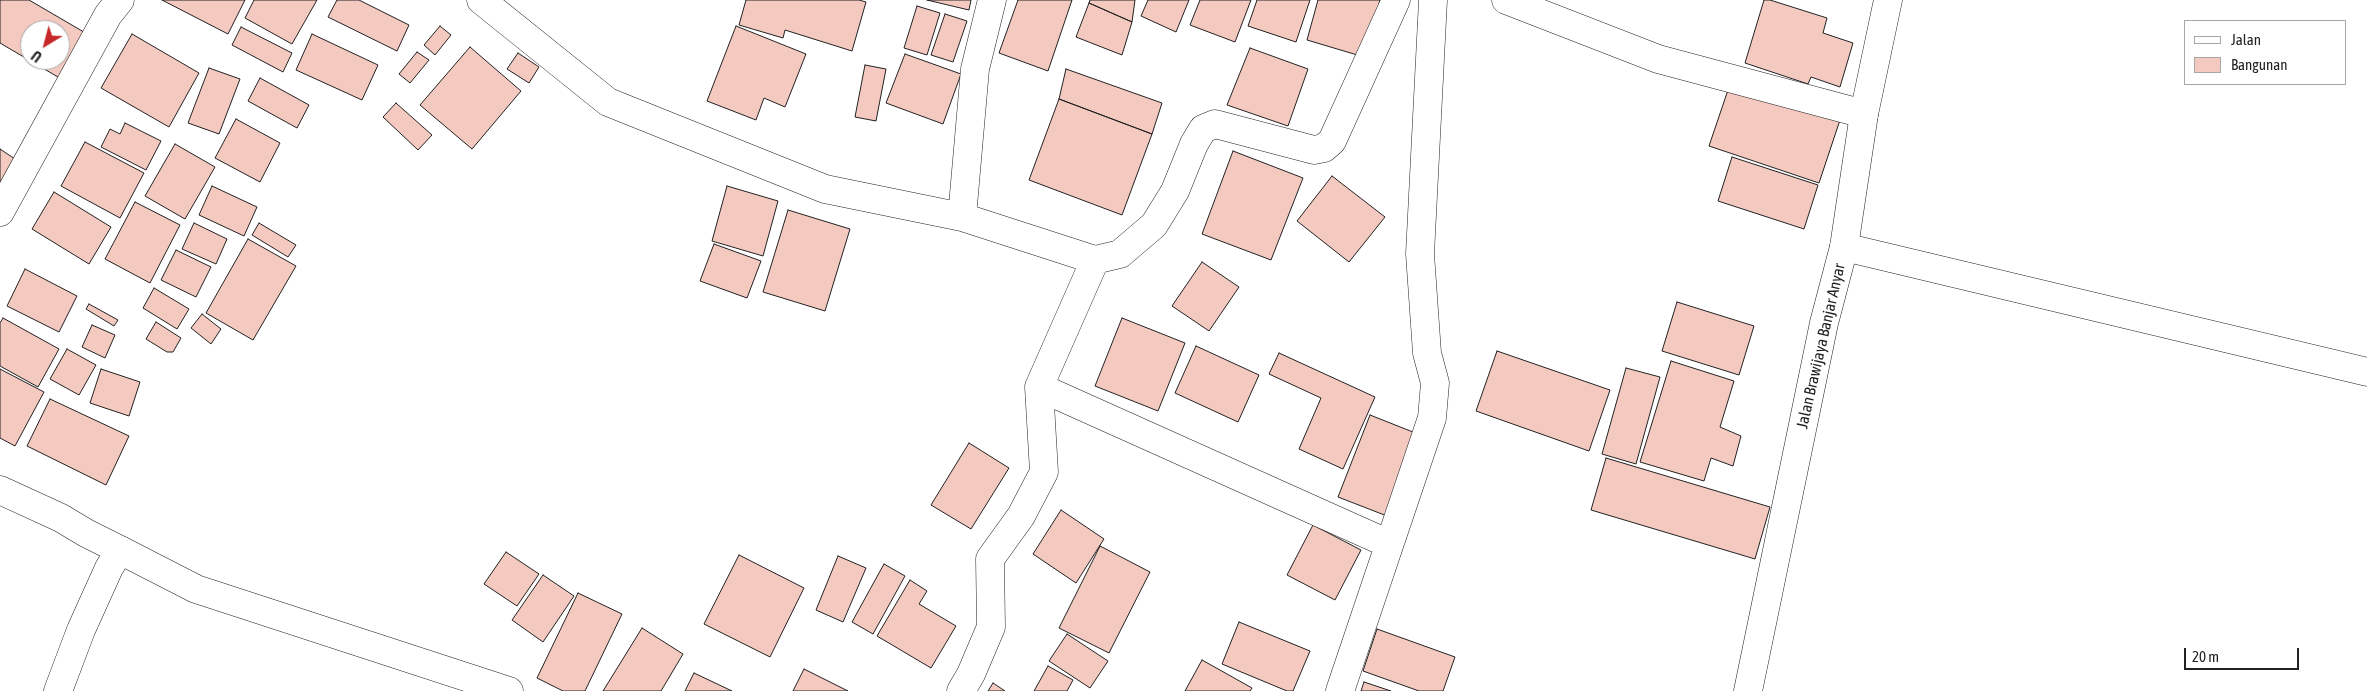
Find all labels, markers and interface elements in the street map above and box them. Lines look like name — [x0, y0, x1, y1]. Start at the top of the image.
north arrow — [20, 20, 70, 70]
legend — [2184, 20, 2347, 85]
text: Jalan — [2231, 31, 2261, 48]
text: U — [28, 47, 45, 65]
text: Bangunan — [2231, 56, 2288, 73]
street label: Jalan Brawijaya Banjar Anyar — [1793, 261, 1849, 431]
scale bar — [2187, 638, 2302, 670]
text: 20 m — [2192, 648, 2219, 665]

